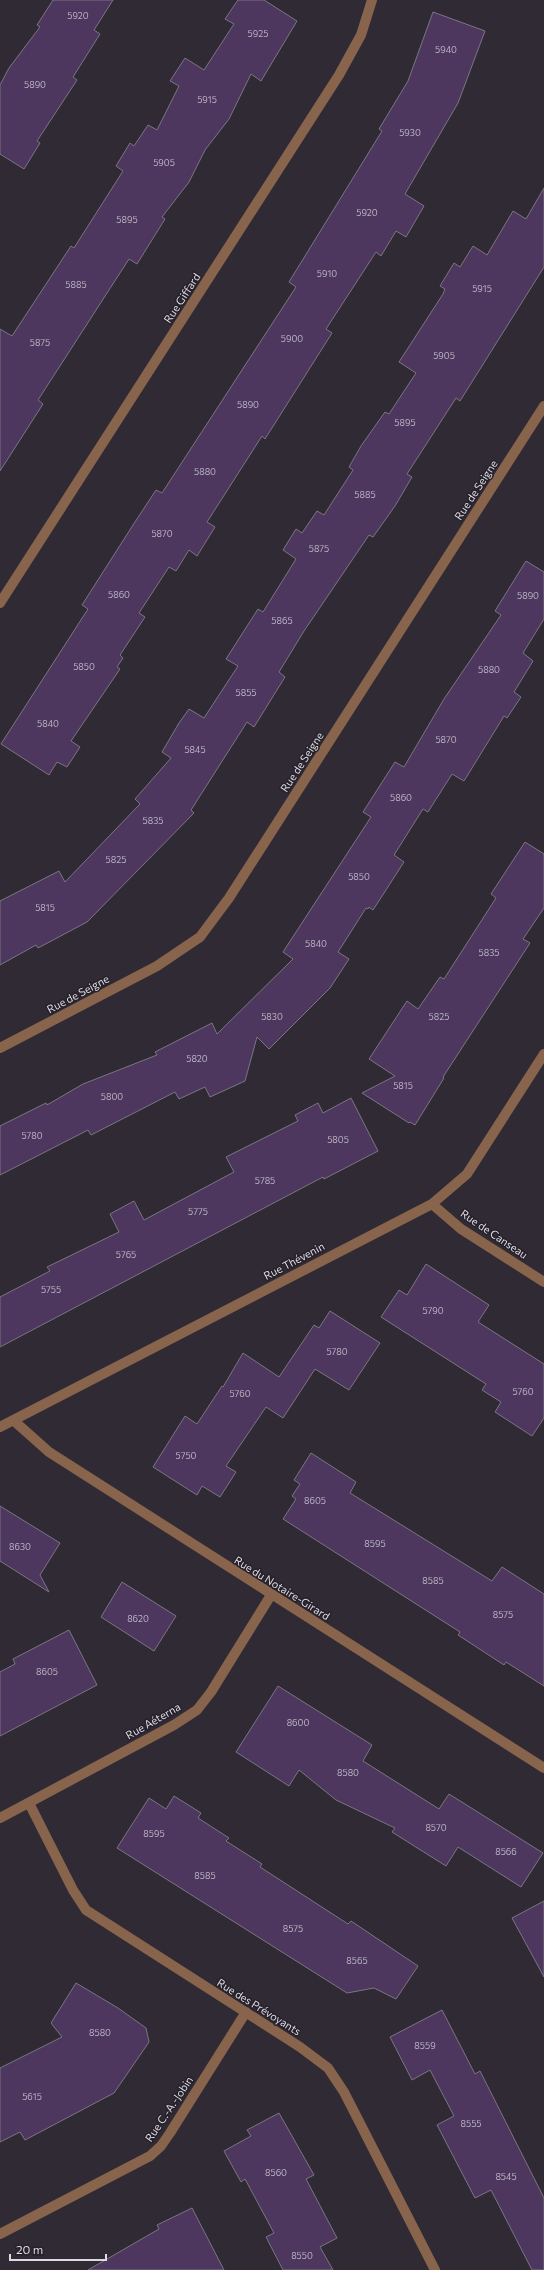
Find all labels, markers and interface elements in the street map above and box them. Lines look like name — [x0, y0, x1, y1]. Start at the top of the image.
house number: 5920 — [67, 10, 89, 21]
house number: 5925 — [248, 28, 268, 39]
house number: 5940 — [435, 44, 457, 55]
house number: 5890 — [24, 79, 46, 90]
house number: 5915 — [197, 94, 217, 105]
house number: 5930 — [399, 127, 421, 138]
house number: 5905 — [153, 157, 175, 168]
house number: 5920 — [356, 207, 378, 218]
house number: 5895 — [116, 214, 138, 225]
house number: 5910 — [317, 268, 337, 279]
street label: Rue Giffard — [161, 270, 203, 325]
house number: 5885 — [65, 279, 87, 290]
house number: 5915 — [472, 283, 492, 294]
house number: 5900 — [281, 333, 303, 344]
house number: 5875 — [30, 337, 50, 348]
house number: 5905 — [433, 350, 455, 361]
house number: 5890 — [237, 399, 259, 410]
house number: 5895 — [394, 417, 416, 428]
street label: Rue de Seigne — [451, 457, 500, 522]
house number: 5880 — [194, 466, 216, 477]
house number: 5885 — [354, 489, 376, 500]
house number: 5870 — [151, 528, 173, 539]
house number: 5875 — [309, 543, 329, 554]
house number: 5860 — [108, 589, 130, 600]
house number: 5890 — [517, 590, 539, 601]
house number: 5865 — [271, 615, 293, 626]
house number: 5850 — [73, 661, 95, 672]
house number: 5880 — [478, 664, 500, 675]
house number: 5855 — [236, 687, 256, 698]
house number: 5840 — [37, 718, 59, 729]
street label: Rue de Seigne — [277, 729, 326, 794]
house number: 5870 — [435, 734, 457, 745]
house number: 5845 — [184, 744, 206, 755]
house number: 5860 — [390, 792, 412, 803]
house number: 5835 — [143, 815, 163, 826]
house number: 5825 — [106, 854, 126, 865]
house number: 5850 — [348, 871, 370, 882]
house number: 5815 — [35, 902, 55, 913]
house number: 5840 — [305, 938, 327, 949]
house number: 5835 — [479, 947, 499, 958]
street label: Rue de Seigne — [44, 972, 111, 1015]
house number: 5830 — [261, 1011, 283, 1022]
house number: 5825 — [429, 1011, 449, 1022]
house number: 5820 — [186, 1053, 208, 1064]
house number: 5815 — [393, 1080, 413, 1091]
house number: 5800 — [101, 1091, 123, 1102]
house number: 5780 — [21, 1130, 43, 1141]
house number: 5805 — [327, 1134, 349, 1145]
house number: 5785 — [255, 1175, 275, 1186]
house number: 5775 — [188, 1206, 208, 1217]
street label: Rue de Canseau — [458, 1206, 530, 1261]
street label: Rue Thévenin — [261, 1239, 326, 1282]
house number: 5765 — [116, 1249, 136, 1260]
house number: 5755 — [41, 1284, 61, 1295]
house number: 5790 — [422, 1305, 444, 1316]
house number: 5780 — [326, 1346, 348, 1357]
house number: 5760 — [512, 1386, 534, 1397]
house number: 5760 — [229, 1388, 251, 1399]
house number: 5750 — [176, 1450, 197, 1461]
house number: 8605 — [304, 1495, 326, 1506]
house number: 8595 — [364, 1538, 386, 1549]
house number: 8630 — [9, 1541, 31, 1552]
street label: Rue du Notaire-Girard — [232, 1553, 332, 1622]
house number: 8585 — [422, 1575, 444, 1586]
house number: 8575 — [493, 1609, 513, 1620]
house number: 8620 — [127, 1613, 149, 1624]
house number: 8605 — [36, 1666, 58, 1677]
street label: Rue Aéterna — [123, 1700, 182, 1741]
house number: 8600 — [287, 1717, 309, 1728]
house number: 8580 — [337, 1767, 359, 1778]
house number: 8570 — [425, 1822, 447, 1833]
house number: 8595 — [143, 1828, 165, 1839]
house number: 8566 — [495, 1846, 517, 1857]
house number: 8585 — [194, 1870, 216, 1881]
house number: 8575 — [283, 1923, 303, 1934]
house number: 8565 — [346, 1955, 368, 1966]
street label: Rue des Prévoyants — [215, 1976, 304, 2038]
house number: 8580 — [89, 2027, 111, 2038]
house number: 8559 — [414, 2040, 436, 2051]
street label: Rue C.-A.-Jobin — [142, 2074, 196, 2144]
house number: 5615 — [22, 2091, 42, 2102]
house number: 8555 — [461, 2118, 481, 2129]
house number: 8560 — [265, 2167, 287, 2178]
house number: 8545 — [495, 2171, 517, 2182]
scale bar — [10, 2236, 106, 2262]
text: 20 m — [16, 2242, 43, 2256]
house number: 8550 — [291, 2250, 313, 2261]

